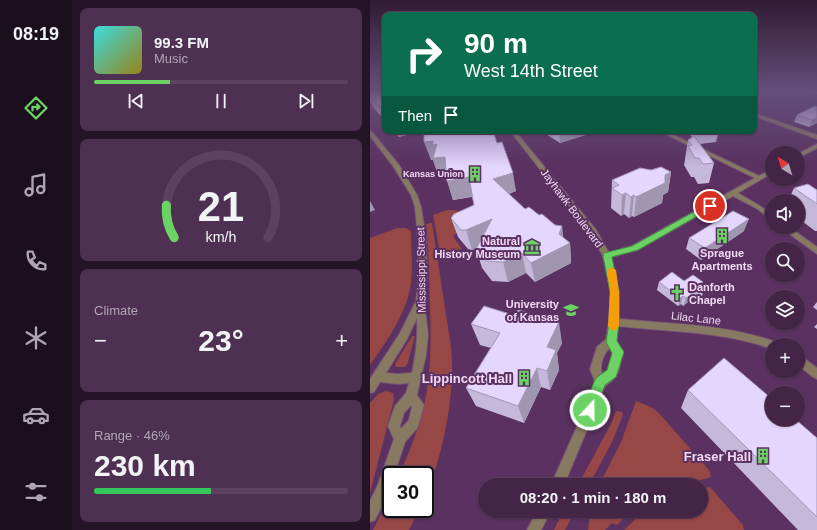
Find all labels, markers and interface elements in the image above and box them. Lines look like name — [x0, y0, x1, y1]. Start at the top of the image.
text: 08:19 — [13, 24, 59, 44]
icon: right — [398, 28, 450, 80]
text: 90 m — [464, 28, 528, 59]
text: 99.3 FM — [154, 34, 209, 51]
text: Music — [154, 51, 188, 66]
text: West 14th Street — [464, 61, 598, 81]
icon: previous — [125, 90, 147, 112]
icon: pause — [210, 90, 232, 112]
icon: next — [295, 90, 317, 112]
icon: directions — [22, 94, 50, 122]
icon: arrive — [440, 104, 462, 126]
text: Then — [398, 107, 432, 124]
north arrow — [765, 146, 805, 186]
map controls — [765, 146, 805, 426]
building icon: Kansas Union — [466, 165, 484, 183]
street label: Jayhawk Boulevard — [539, 166, 605, 250]
place label: Kansas Union — [403, 169, 463, 179]
icon: music — [22, 171, 50, 199]
text: 21 — [198, 183, 244, 230]
pin — [693, 189, 727, 223]
button: sound — [765, 194, 805, 234]
icon: arrive — [699, 195, 721, 217]
street label: Mississippi Street — [414, 227, 428, 313]
building icon: Sprague Apartments — [713, 227, 731, 245]
text: km/h — [206, 228, 237, 244]
place label: Natural History Museum — [434, 235, 520, 260]
museum icon: Natural History Museum — [523, 238, 541, 256]
button: search — [765, 242, 805, 282]
icon: phone — [22, 247, 50, 275]
place label: Sprague Apartments — [691, 247, 753, 272]
place label: Danforth Chapel — [689, 281, 735, 306]
church icon: Danforth Chapel — [668, 284, 686, 302]
button: layers — [765, 290, 805, 330]
place label: University of Kansas — [506, 298, 560, 323]
school or university icon: University of Kansas — [562, 301, 580, 319]
text: Climate — [94, 303, 138, 318]
street label: Lilac Lane — [670, 309, 722, 327]
icon: climate — [22, 324, 50, 352]
text: 23° — [198, 324, 244, 357]
text: − — [94, 328, 107, 353]
text: + — [335, 328, 348, 353]
button: + — [765, 338, 805, 378]
building icon: Lippincott Hall — [515, 369, 533, 387]
place label: Lippincott Hall — [422, 371, 512, 386]
button: − — [765, 386, 805, 426]
position arrow — [569, 389, 611, 431]
icon: car — [22, 401, 50, 429]
text: Range · 46% — [94, 428, 170, 443]
building icon: Fraser Hall — [754, 447, 772, 465]
text: 230 km — [94, 449, 196, 482]
place label: Fraser Hall — [684, 449, 751, 464]
speed limit sign: 30 — [382, 466, 434, 518]
icon: filters — [22, 478, 50, 506]
text: 08:20 · 1 min · 180 m — [520, 489, 666, 506]

